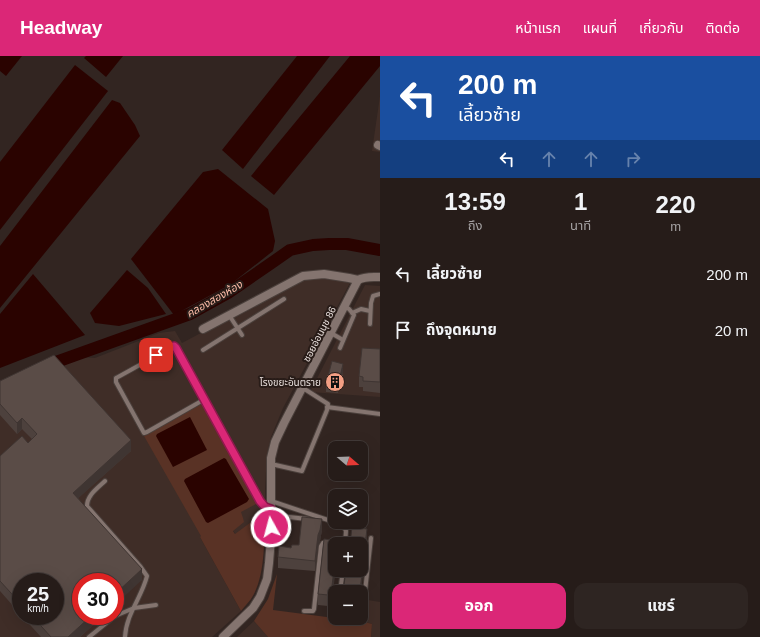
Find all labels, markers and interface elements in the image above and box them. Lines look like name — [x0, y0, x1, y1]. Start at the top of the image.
text: Headway — [20, 17, 102, 38]
text: หน้าแรก — [515, 20, 561, 36]
text: แผนที่ — [583, 20, 617, 36]
text: เกี่ยวกับ — [639, 20, 684, 36]
text: ติดต่อ — [706, 20, 740, 36]
text: 200 m — [458, 69, 537, 100]
icon: left — [392, 72, 444, 124]
text: เลี้ยวซ้าย — [458, 105, 521, 125]
icon: left — [496, 148, 518, 170]
icon: ahead — [538, 148, 560, 170]
icon: ahead — [580, 148, 602, 170]
icon: right — [622, 148, 644, 170]
text: 13:59 — [444, 188, 506, 215]
text: 1 — [574, 188, 587, 215]
text: 220 — [656, 191, 696, 218]
text: ถึง — [468, 218, 482, 233]
text: นาที — [570, 218, 591, 233]
text: m — [670, 219, 681, 234]
icon: left — [392, 263, 414, 285]
text: เลี้ยวซ้าย — [426, 265, 482, 282]
text: 200 m — [706, 266, 748, 283]
water label: คลองสองห้อง — [184, 278, 245, 320]
street label: ซอยอ่อนนุช 86 — [300, 304, 339, 364]
icon: arrive — [392, 319, 414, 341]
text: ถึงจุดหมาย — [426, 321, 497, 338]
text: 20 m — [715, 322, 748, 339]
pin — [139, 338, 173, 372]
icon: arrive — [145, 344, 167, 366]
building icon: โรงขยะอันตราย — [324, 371, 346, 393]
place label: โรงขยะอันตราย — [260, 377, 321, 388]
north arrow — [328, 441, 368, 481]
map controls — [328, 441, 368, 625]
button: layers — [328, 489, 368, 529]
position arrow — [250, 506, 292, 548]
button: + — [328, 537, 368, 577]
speed limit sign: 30 — [72, 573, 124, 625]
text: 25 — [27, 583, 49, 605]
button: ออก — [392, 583, 566, 629]
button: แชร์ — [574, 583, 748, 629]
button: − — [328, 585, 368, 625]
text: km/h — [27, 603, 49, 614]

